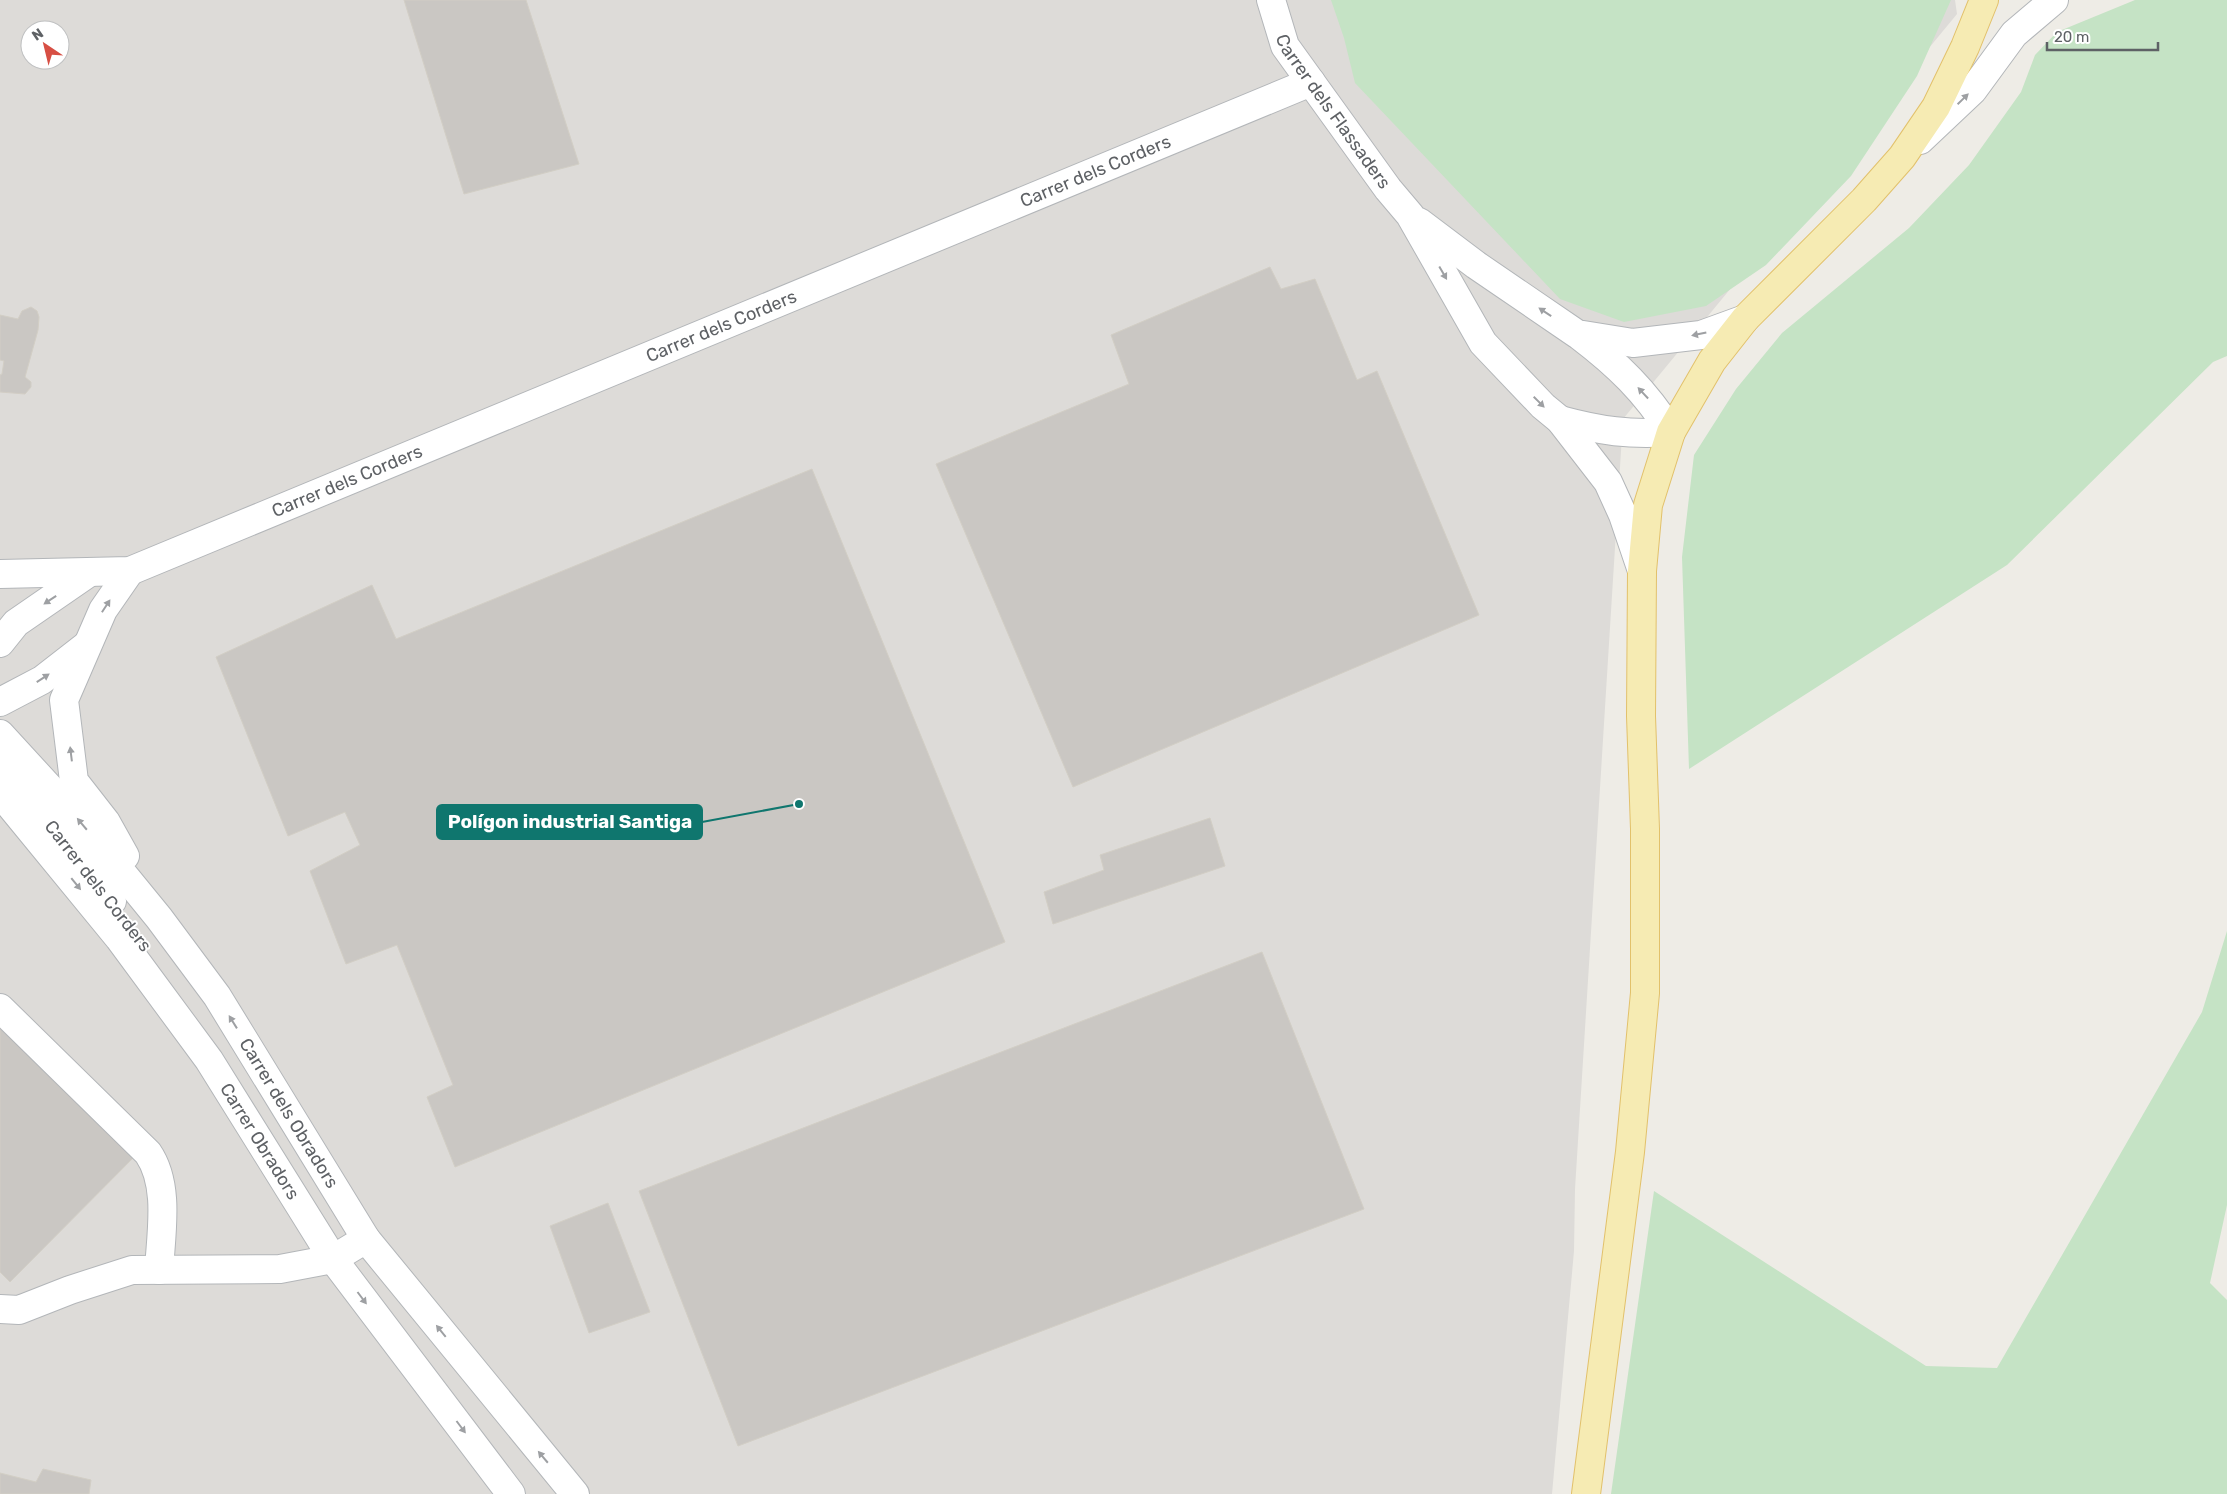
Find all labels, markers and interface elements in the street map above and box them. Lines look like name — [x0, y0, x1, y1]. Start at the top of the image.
north arrow — [20, 20, 70, 70]
scale bar — [2047, 20, 2158, 52]
text: N — [29, 25, 47, 45]
text: 20 m — [2054, 28, 2089, 46]
street label: Carrer dels Flassaders — [1271, 32, 1395, 193]
one-way arrow — [1957, 93, 1969, 105]
street label: Carrer dels Corders — [1017, 130, 1174, 212]
one-way arrow — [1438, 266, 1447, 279]
street label: Carrer dels Corders — [643, 285, 800, 367]
one-way arrow — [1538, 307, 1552, 317]
one-way arrow — [1691, 331, 1707, 339]
one-way arrow — [1637, 387, 1649, 399]
one-way arrow — [1533, 396, 1545, 408]
street label: Carrer dels Corders — [268, 440, 426, 522]
one-way arrow — [43, 595, 57, 605]
one-way arrow — [101, 599, 111, 613]
one-way arrow — [36, 674, 50, 683]
one-way arrow — [67, 746, 75, 762]
callout: Polígon industrial Santiga — [437, 805, 702, 839]
text: Polígon industrial Santiga — [448, 810, 692, 833]
street label: Carrer dels Corders — [40, 816, 156, 956]
one-way arrow — [76, 817, 87, 830]
one-way arrow — [70, 878, 81, 891]
one-way arrow — [228, 1016, 238, 1029]
street label: Carrer dels Obradors — [235, 1034, 343, 1192]
street label: Carrer Obradors — [215, 1079, 304, 1204]
one-way arrow — [357, 1291, 368, 1304]
one-way arrow — [435, 1324, 446, 1337]
one-way arrow — [455, 1420, 466, 1433]
one-way arrow — [538, 1451, 549, 1463]

